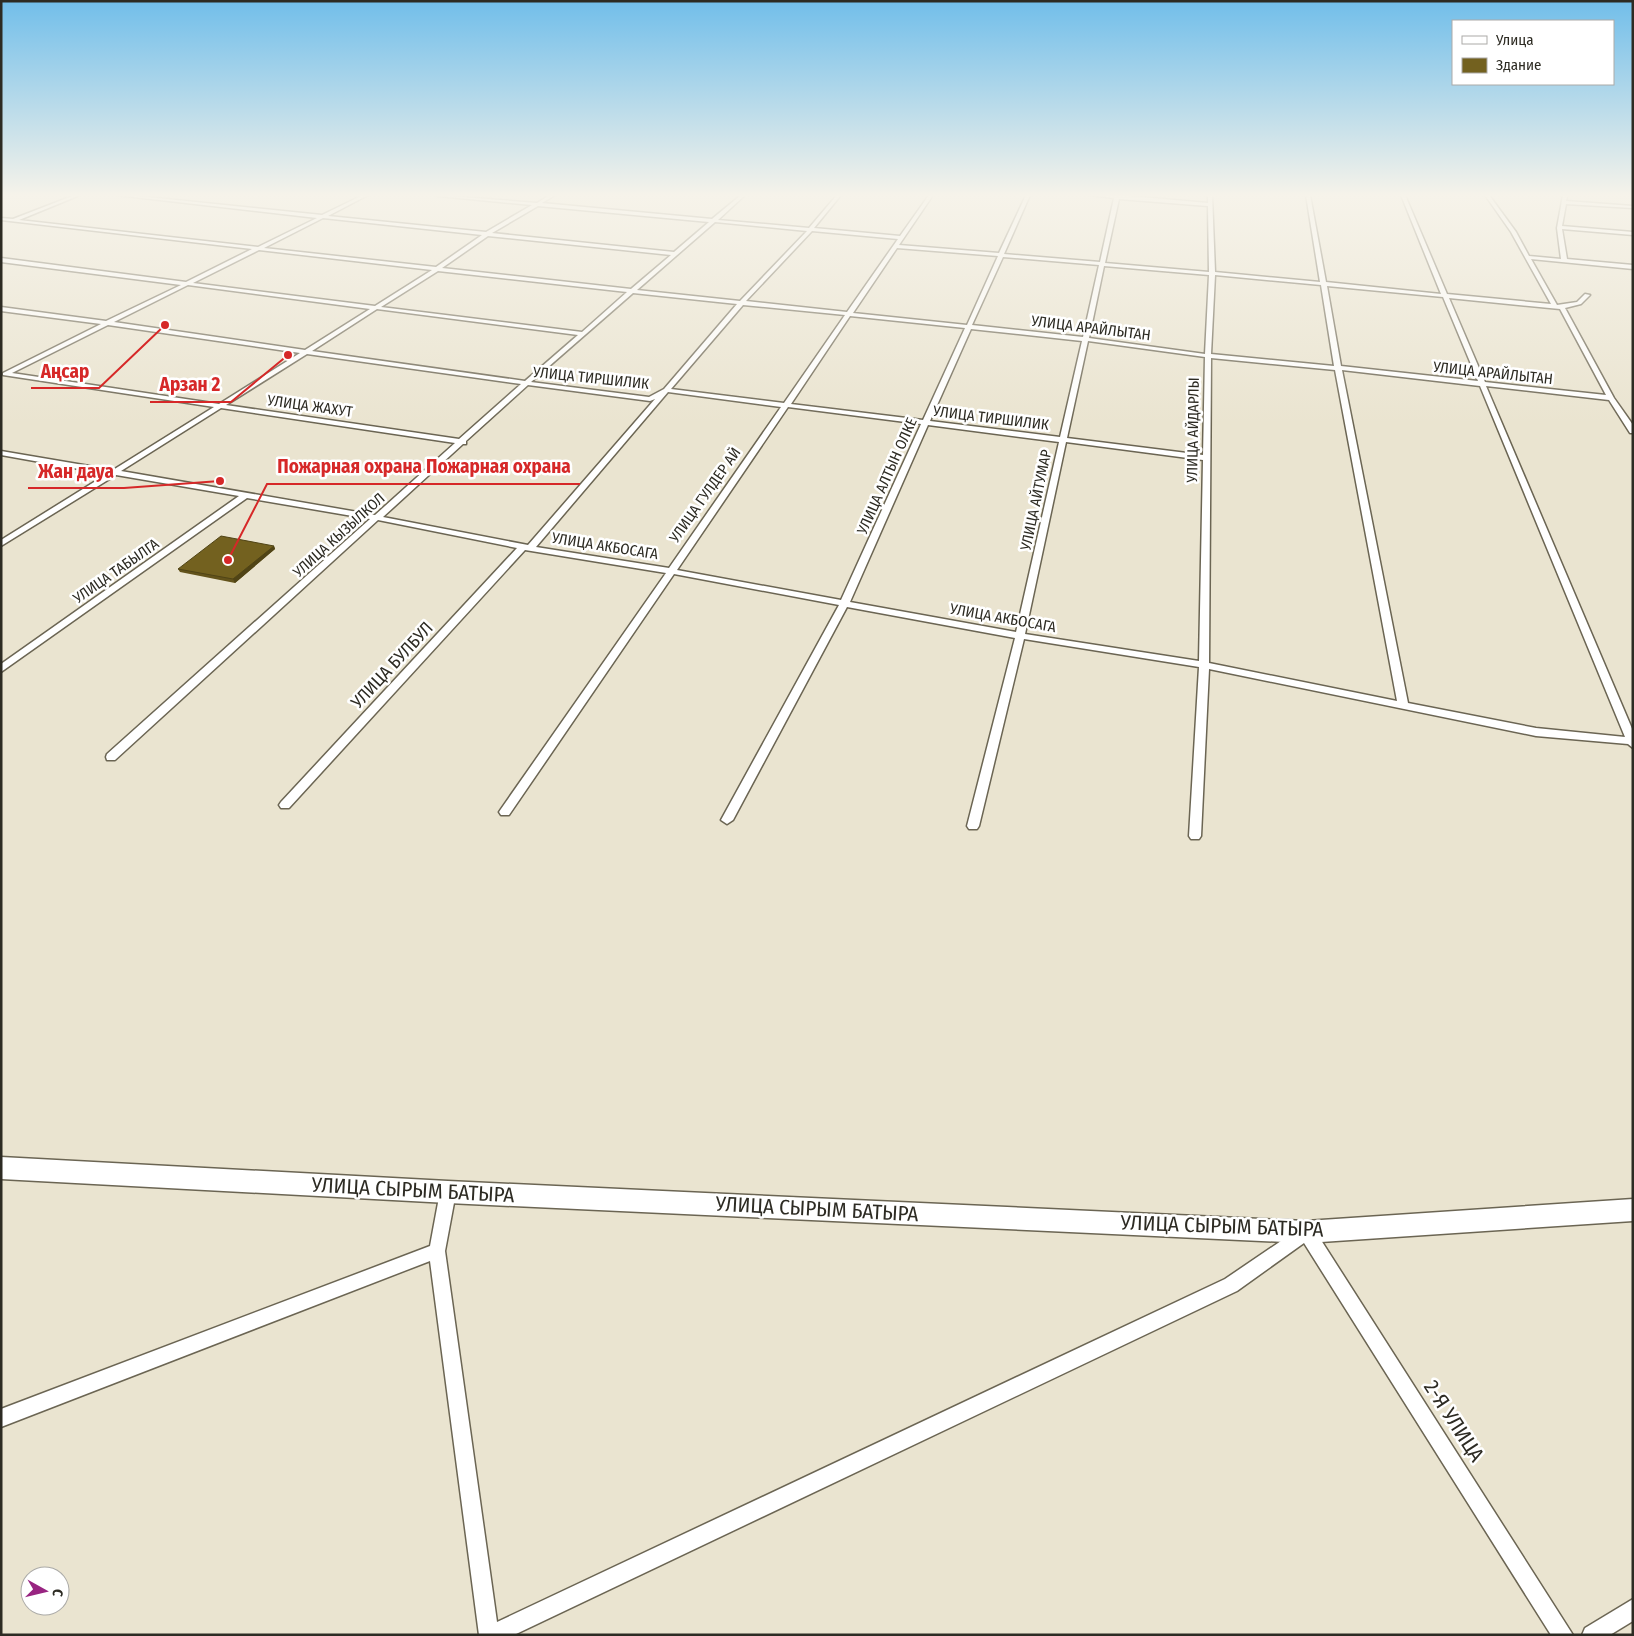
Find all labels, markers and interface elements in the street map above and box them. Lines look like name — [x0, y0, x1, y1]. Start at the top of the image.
legend — [1452, 20, 1614, 85]
text: Улица — [1495, 31, 1534, 49]
text: Здание — [1496, 56, 1542, 74]
street label: УЛИЦА АРАЙЛЫТАН — [1029, 312, 1152, 344]
callout: Аңсар — [31, 354, 99, 388]
street label: УЛИЦА АРАЙЛЫТАН — [1431, 358, 1554, 388]
text: Аңсар — [40, 360, 89, 383]
street label: УЛИЦА ТИРШИЛИК — [531, 363, 650, 393]
callout: Арзан 2 — [150, 368, 231, 402]
text: Арзан 2 — [159, 373, 221, 396]
street label: УЛИЦА АЙДАРЛЫ — [1183, 377, 1203, 484]
street label: УЛИЦА ЖАХУТ — [265, 391, 354, 421]
street label: УЛИЦА ТИРШИЛИК — [931, 402, 1050, 434]
street label: УЛИЦА АЛТЫН ОЛКЕ — [853, 415, 921, 538]
street label: УЛИЦА ГУЛДЕР АЙ — [665, 444, 744, 547]
street label: УЛИЦА АЙТУМАР — [1016, 448, 1056, 553]
callout: Пожарная охрана Пожарная охрана — [267, 450, 580, 484]
callout: Жан дауа — [28, 454, 124, 488]
text: Пожарная охрана Пожарная охрана — [277, 455, 571, 478]
text: Жан дауа — [37, 460, 114, 483]
street label: УЛИЦА КЫЗЫЛКОЛ — [289, 489, 389, 582]
street label: УЛИЦА АКБОСАГА — [550, 529, 660, 563]
street label: УЛИЦА ТАБЫЛГА — [69, 535, 162, 608]
street label: УЛИЦА АКБОСАГА — [948, 600, 1058, 636]
street label: УЛИЦА БУЛБУЛ — [346, 617, 438, 714]
street label: УЛИЦА СЫРЫМ БАТЫРА — [310, 1172, 515, 1208]
street label: УЛИЦА СЫРЫМ БАТЫРА — [714, 1191, 919, 1227]
street label: УЛИЦА СЫРЫМ БАТЫРА — [1119, 1209, 1324, 1243]
street label: 2-Я УЛИЦА — [1418, 1375, 1490, 1467]
north arrow — [20, 1566, 70, 1616]
text: С — [48, 1588, 66, 1598]

